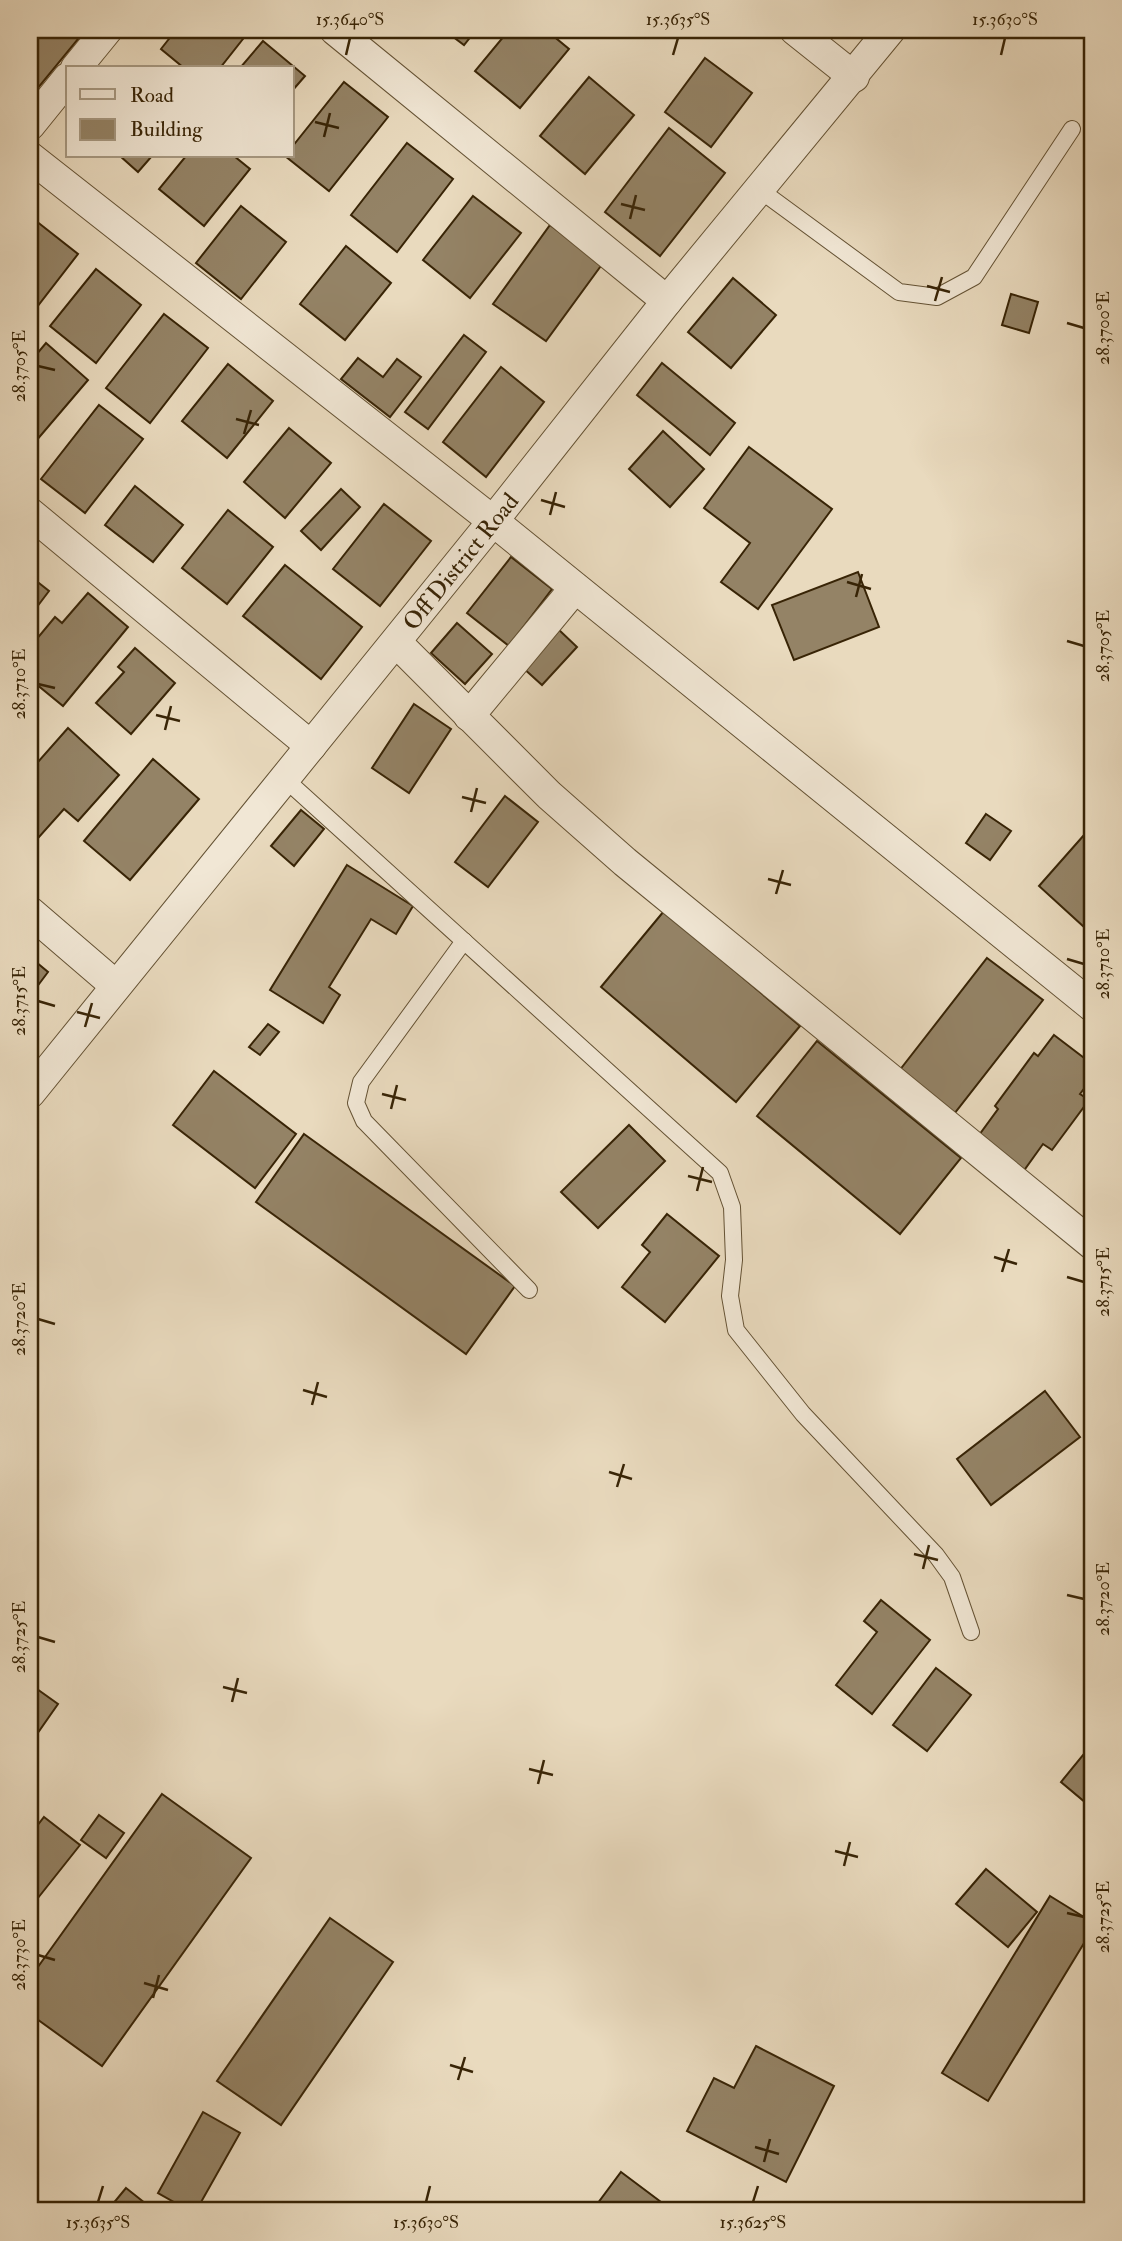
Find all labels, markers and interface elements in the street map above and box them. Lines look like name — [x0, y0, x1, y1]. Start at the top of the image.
text: 15.3640°S — [316, 8, 384, 31]
text: 15.3635°S — [646, 8, 710, 31]
text: 15.3630°S — [972, 8, 1038, 31]
legend — [66, 66, 294, 158]
text: Road — [130, 82, 175, 109]
text: Building — [130, 116, 203, 143]
text: 28.3700°E — [1092, 291, 1115, 365]
text: 28.3705°E — [8, 330, 31, 402]
street label: Off District Road — [396, 487, 526, 637]
text: 28.3705°E — [1092, 610, 1115, 682]
text: 28.3710°E — [8, 648, 31, 720]
text: 28.3710°E — [1092, 928, 1115, 1000]
text: 28.3715°E — [8, 966, 31, 1036]
text: 28.3715°E — [1092, 1247, 1115, 1317]
text: 28.3720°E — [8, 1282, 31, 1356]
text: 28.3720°E — [1092, 1562, 1115, 1636]
text: 28.3725°E — [8, 1601, 31, 1673]
text: 28.3725°E — [1092, 1881, 1115, 1953]
text: 28.3730°E — [8, 1919, 31, 1991]
text: 15.3635°S — [66, 2211, 130, 2234]
text: 15.3630°S — [393, 2211, 459, 2234]
text: 15.3625°S — [720, 2211, 786, 2234]

